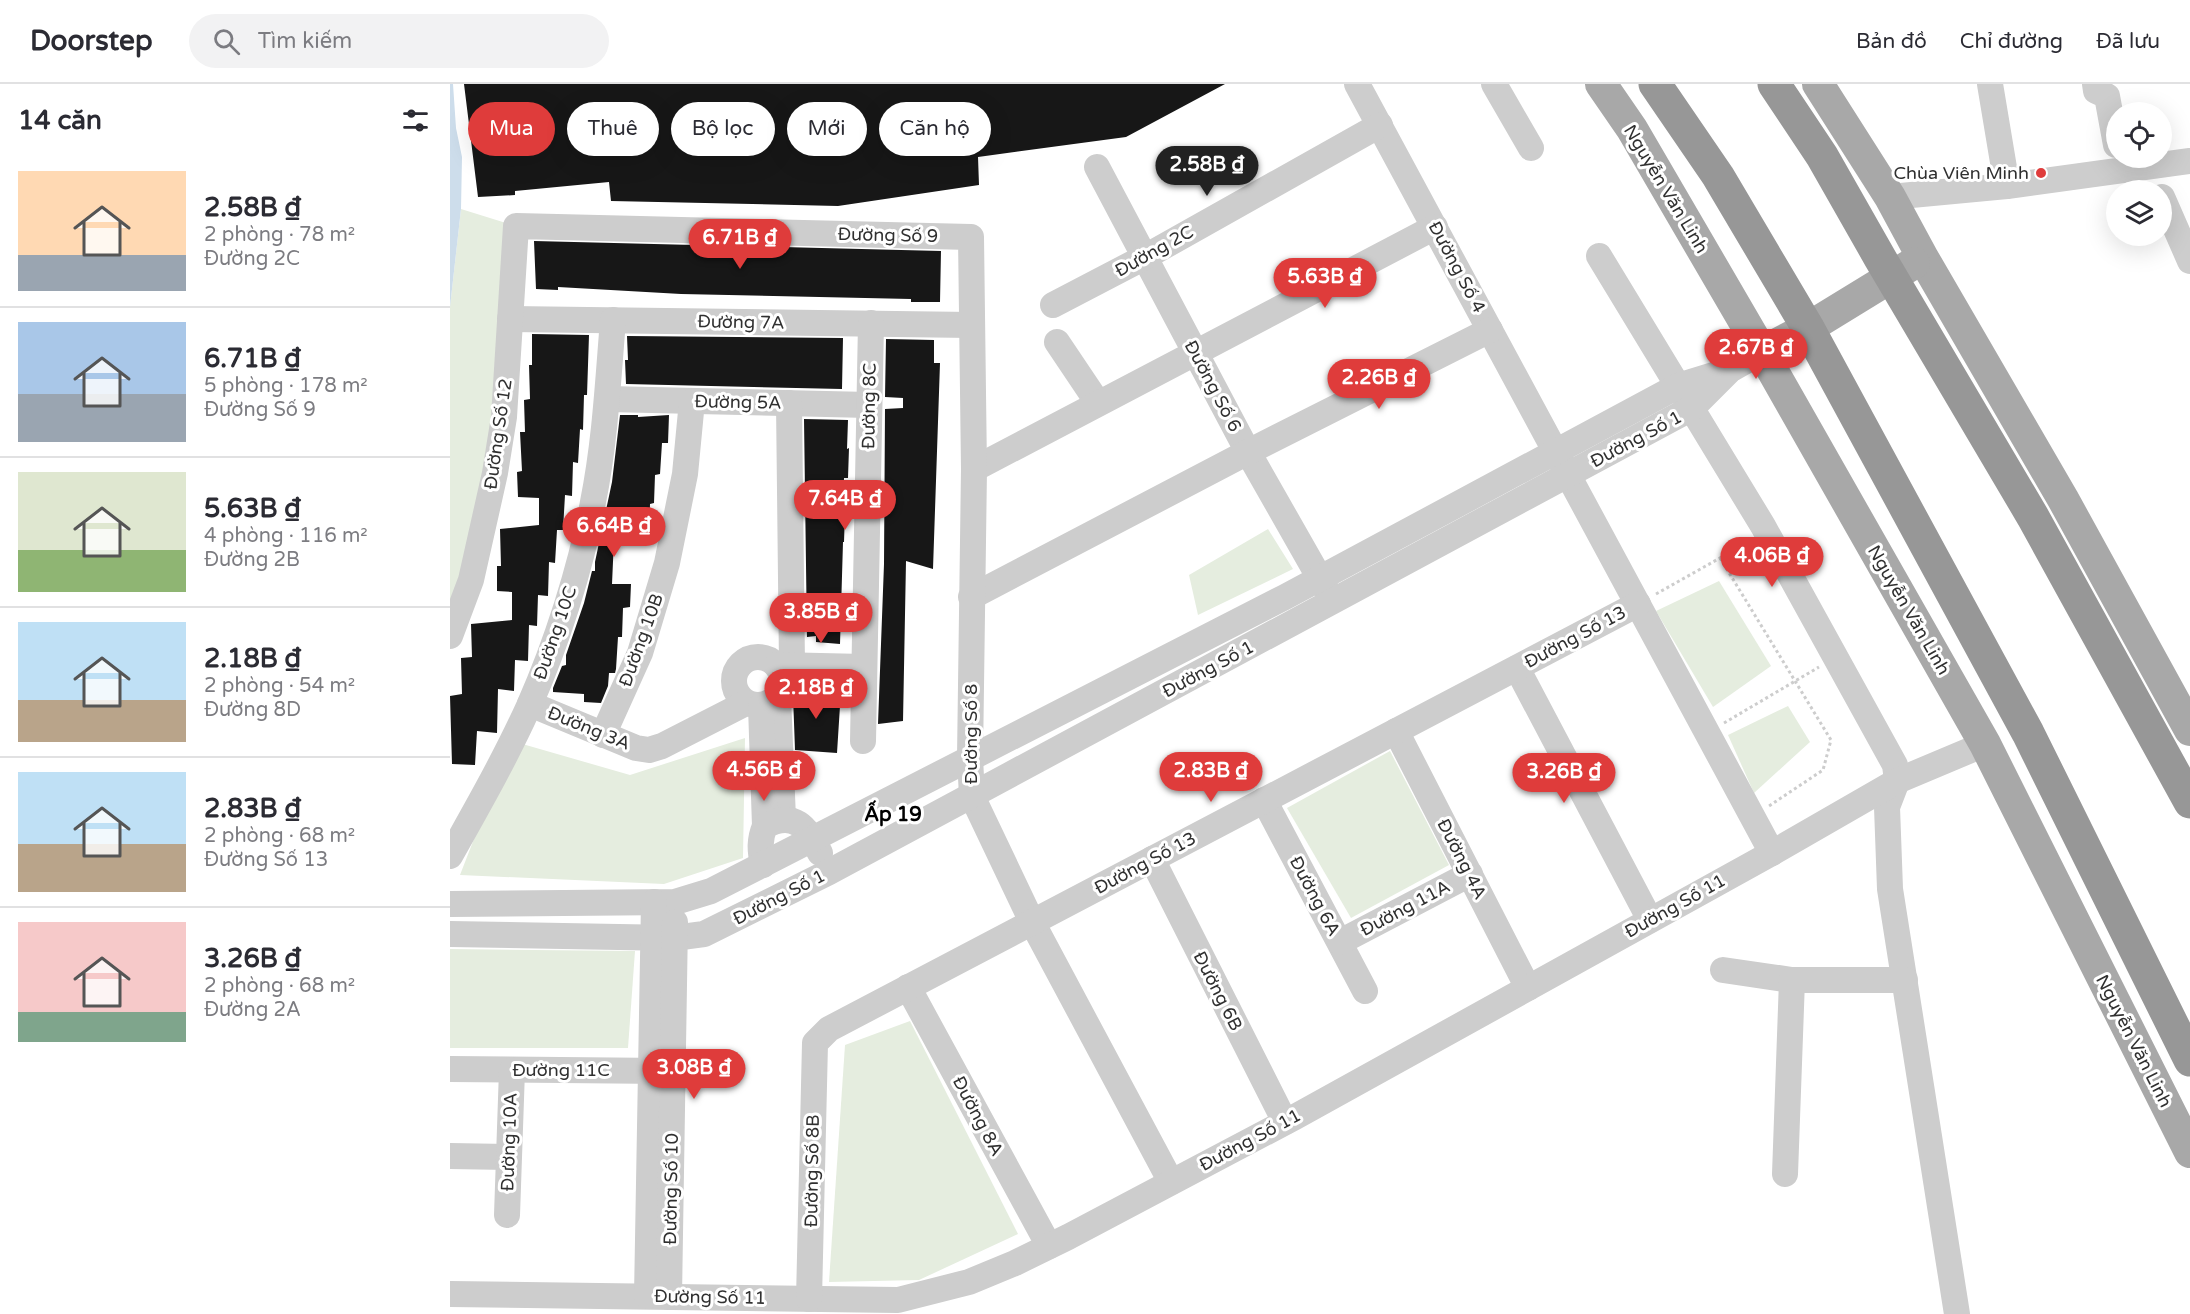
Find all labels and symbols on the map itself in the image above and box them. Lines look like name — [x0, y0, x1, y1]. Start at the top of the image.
street label: Nguyễn Văn Linh — [1619, 121, 1713, 257]
pin: 2.58B ₫ — [1152, 146, 1262, 197]
place label: Chùa Viên Minh — [1894, 162, 2029, 184]
marker: Chùa Viên Minh — [2034, 166, 2048, 180]
street label: Đường Số 4 — [1424, 217, 1490, 317]
pin: 6.71B ₫ — [685, 219, 795, 270]
street label: Đường 2C — [1111, 220, 1197, 282]
street label: Đường Số 9 — [838, 223, 938, 247]
pin: 5.63B ₫ — [1270, 258, 1380, 309]
street label: Đường 7A — [697, 310, 785, 334]
pin: 2.67B ₫ — [1701, 329, 1811, 380]
street label: Đường Số 6 — [1180, 336, 1246, 436]
pin: 2.26B ₫ — [1324, 359, 1434, 410]
street label: Đường 8C — [857, 363, 881, 449]
street label: Đường Số 12 — [479, 377, 517, 491]
street label: Đường 5A — [694, 390, 782, 414]
street label: Đường Số 1 — [1586, 406, 1686, 472]
pin: 7.64B ₫ — [790, 480, 900, 531]
pin: 6.64B ₫ — [559, 507, 669, 558]
pin: 4.06B ₫ — [1717, 537, 1827, 588]
street label: Nguyễn Văn Linh — [1863, 541, 1955, 679]
street label: Đường 10C — [529, 583, 581, 683]
street label: Đường 10B — [614, 590, 668, 690]
pin: 3.85B ₫ — [766, 593, 876, 644]
street label: Đường Số 13 — [1520, 601, 1630, 673]
street label: Đường Số 1 — [1158, 636, 1258, 702]
pin: 2.18B ₫ — [761, 669, 871, 720]
street label: Đường Số 8 — [960, 684, 982, 784]
street label: Đường 3A — [544, 701, 634, 755]
pin: 4.56B ₫ — [709, 751, 819, 802]
pin: 2.83B ₫ — [1156, 752, 1266, 803]
pin: 3.26B ₫ — [1509, 753, 1619, 804]
district label: Ấp 19 — [864, 800, 922, 827]
street label: Đường 4A — [1432, 815, 1492, 903]
street label: Đường Số 13 — [1090, 827, 1200, 899]
street label: Đường 6A — [1285, 852, 1345, 940]
street label: Đường Số 1 — [729, 864, 829, 930]
street label: Đường Số 11 — [1621, 869, 1729, 943]
street label: Đường 11A — [1356, 875, 1454, 941]
street label: Đường 6B — [1189, 948, 1247, 1034]
street label: Nguyễn Văn Linh — [2091, 971, 2177, 1111]
pin: 3.08B ₫ — [639, 1049, 749, 1100]
street label: Đường 11C — [512, 1059, 610, 1081]
street label: Đường 8A — [948, 1072, 1008, 1160]
street label: Đường 10A — [496, 1092, 522, 1192]
street label: Đường Số 11 — [1195, 1104, 1305, 1176]
street label: Đường Số 8B — [800, 1114, 824, 1228]
street label: Đường Số 10 — [659, 1133, 683, 1245]
street label: Đường Số 11 — [654, 1285, 766, 1309]

